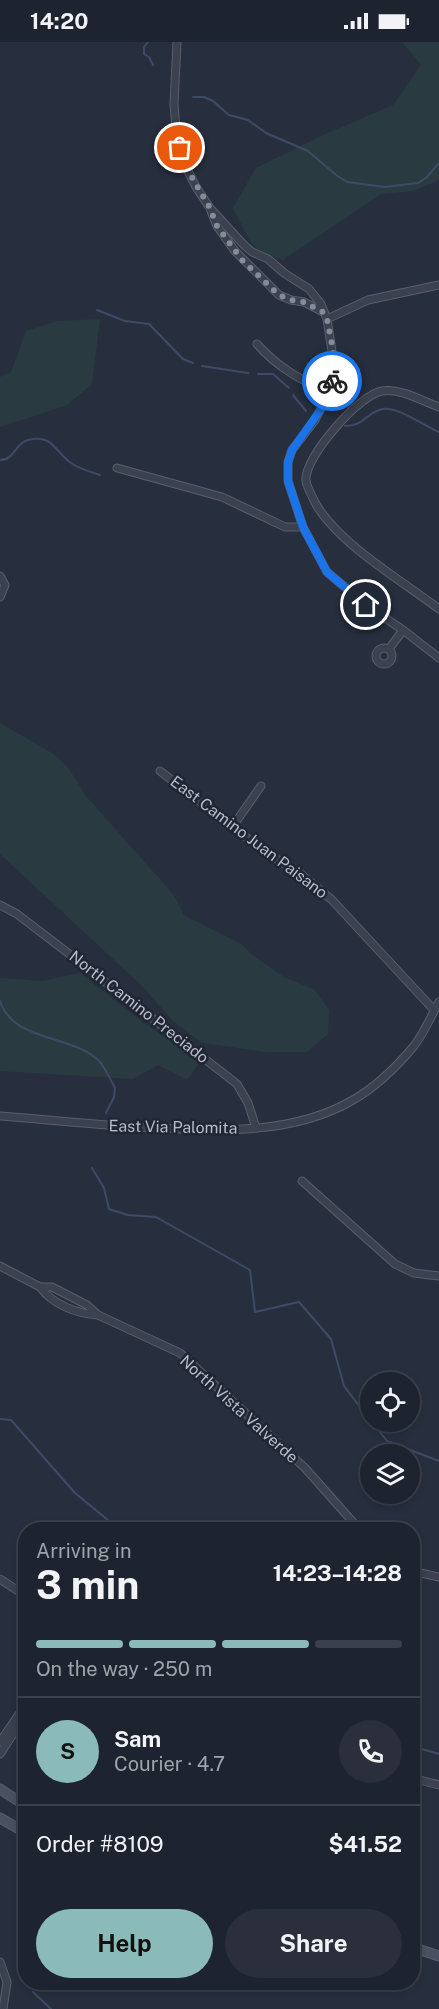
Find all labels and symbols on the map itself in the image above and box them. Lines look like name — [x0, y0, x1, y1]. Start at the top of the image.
pin — [154, 122, 205, 173]
courier — [302, 351, 362, 411]
pin — [340, 579, 391, 630]
street label: East Camino Juan Paisano — [167, 772, 331, 902]
street label: North Camino Preciado — [66, 947, 212, 1067]
street label: East Via Palomita — [108, 1116, 238, 1138]
street label: North Vista Valverde — [176, 1351, 302, 1467]

